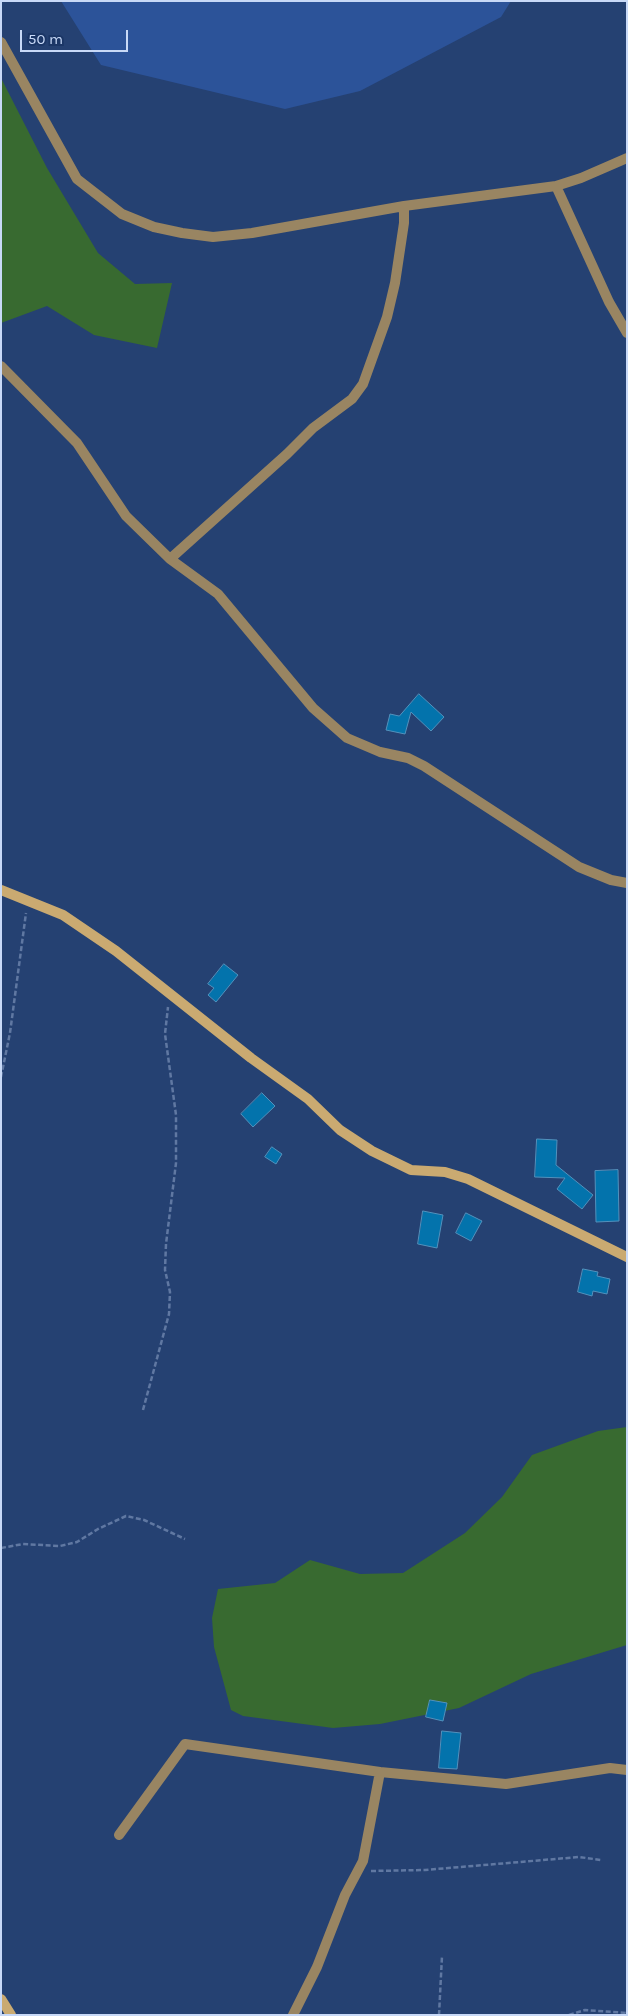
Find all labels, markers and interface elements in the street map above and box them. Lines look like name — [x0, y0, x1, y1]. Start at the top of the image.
scale bar — [22, 20, 130, 52]
text: 50 m — [28, 30, 63, 48]

